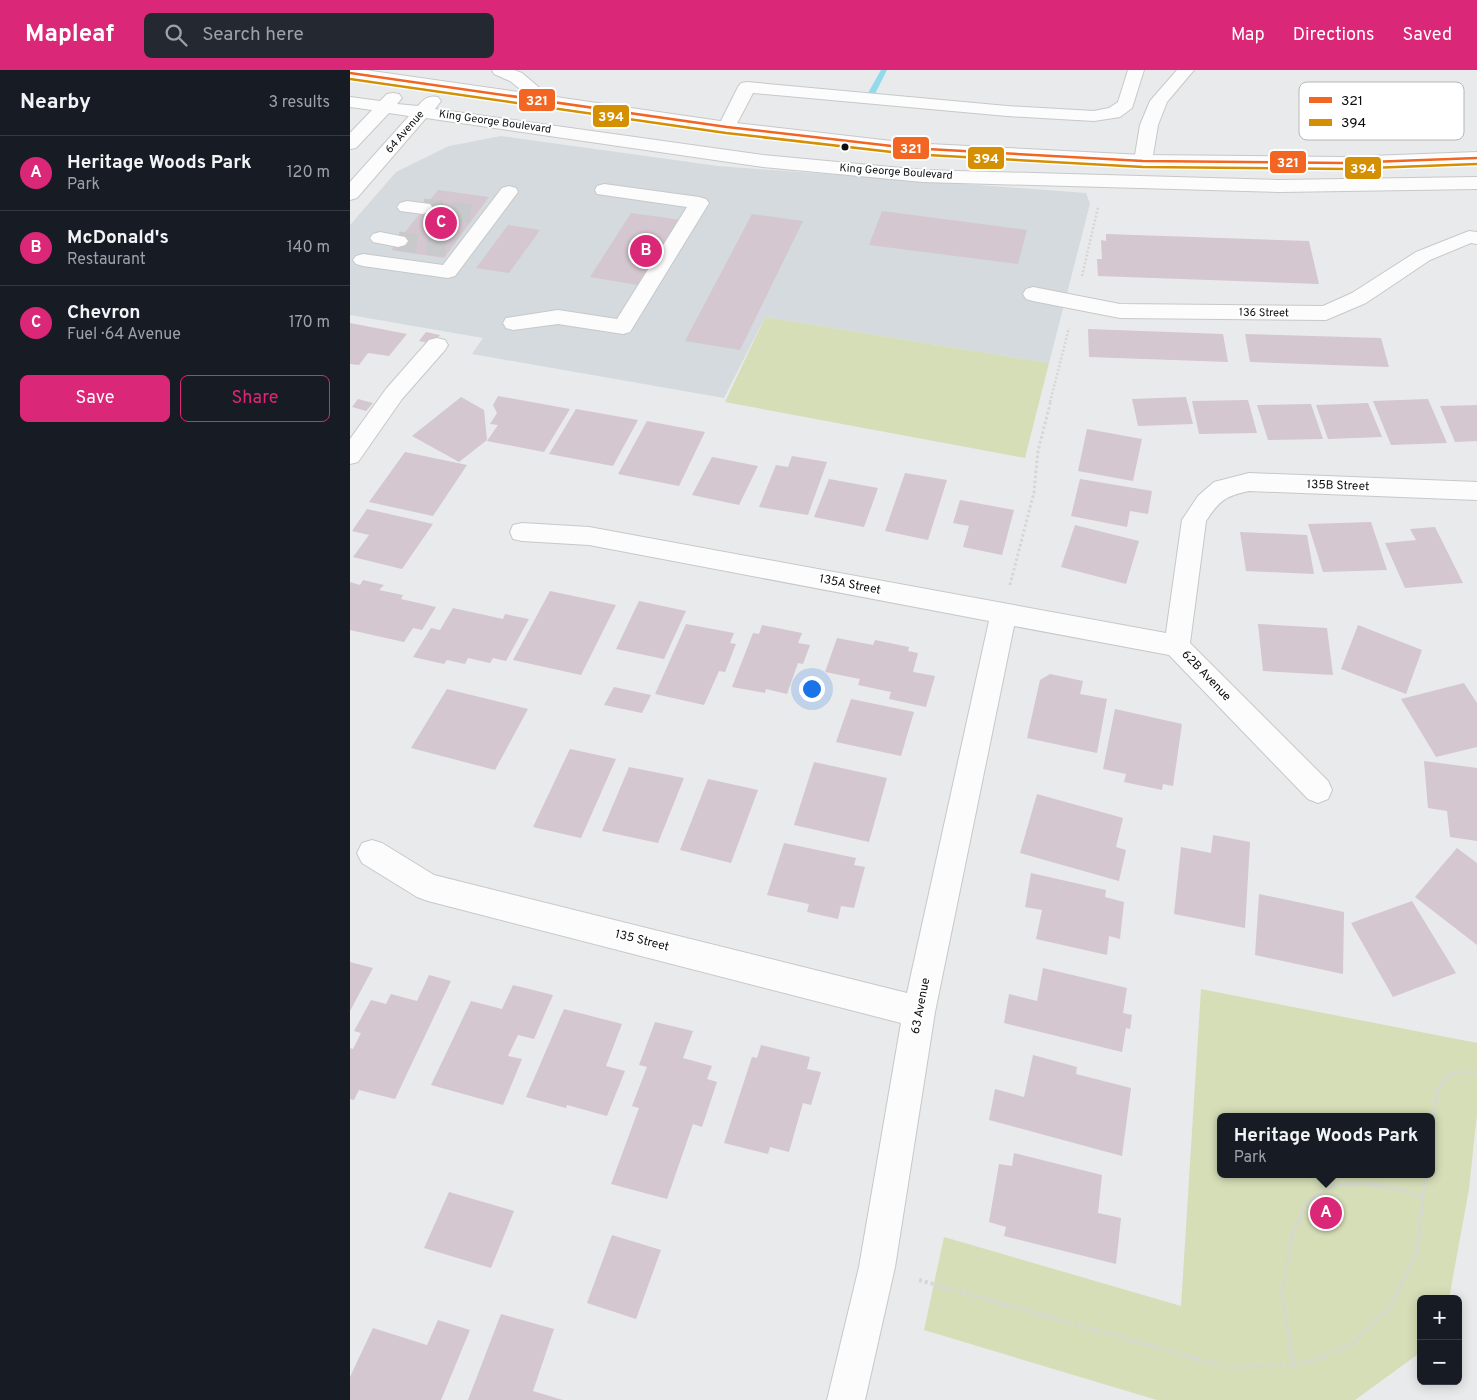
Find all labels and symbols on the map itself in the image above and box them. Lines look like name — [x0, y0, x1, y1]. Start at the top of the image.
legend — [1299, 82, 1464, 140]
line badge: 321 — [518, 88, 556, 112]
text: 321 — [526, 93, 548, 110]
text: 321 — [1341, 93, 1363, 110]
line badge: 394 — [592, 104, 630, 128]
street label: King George Boulevard — [438, 107, 552, 137]
street label: 64 Avenue — [383, 108, 427, 156]
text: 394 — [598, 109, 624, 126]
text: 394 — [1341, 115, 1366, 132]
line badge: 321 — [892, 136, 930, 160]
text: 321 — [900, 141, 922, 158]
unlabelled marker — [840, 142, 850, 152]
line badge: 394 — [967, 146, 1005, 170]
line badge: 321 — [1269, 150, 1307, 174]
text: 394 — [973, 151, 999, 168]
text: 321 — [1277, 155, 1299, 172]
line badge: 394 — [1344, 156, 1382, 180]
street label: King George Boulevard — [839, 161, 953, 183]
text: 394 — [1350, 161, 1376, 178]
pin: C — [425, 204, 457, 242]
pin: B — [630, 232, 662, 270]
street label: 136 Street — [1239, 306, 1289, 320]
street label: 135B Street — [1306, 477, 1370, 495]
street label: 135A Street — [818, 571, 882, 599]
street label: 62B Avenue — [1178, 647, 1234, 705]
your location — [799, 676, 825, 702]
street label: 135 Street — [613, 927, 671, 955]
street label: 63 Avenue — [908, 977, 934, 1035]
pin: A — [1310, 1194, 1342, 1232]

